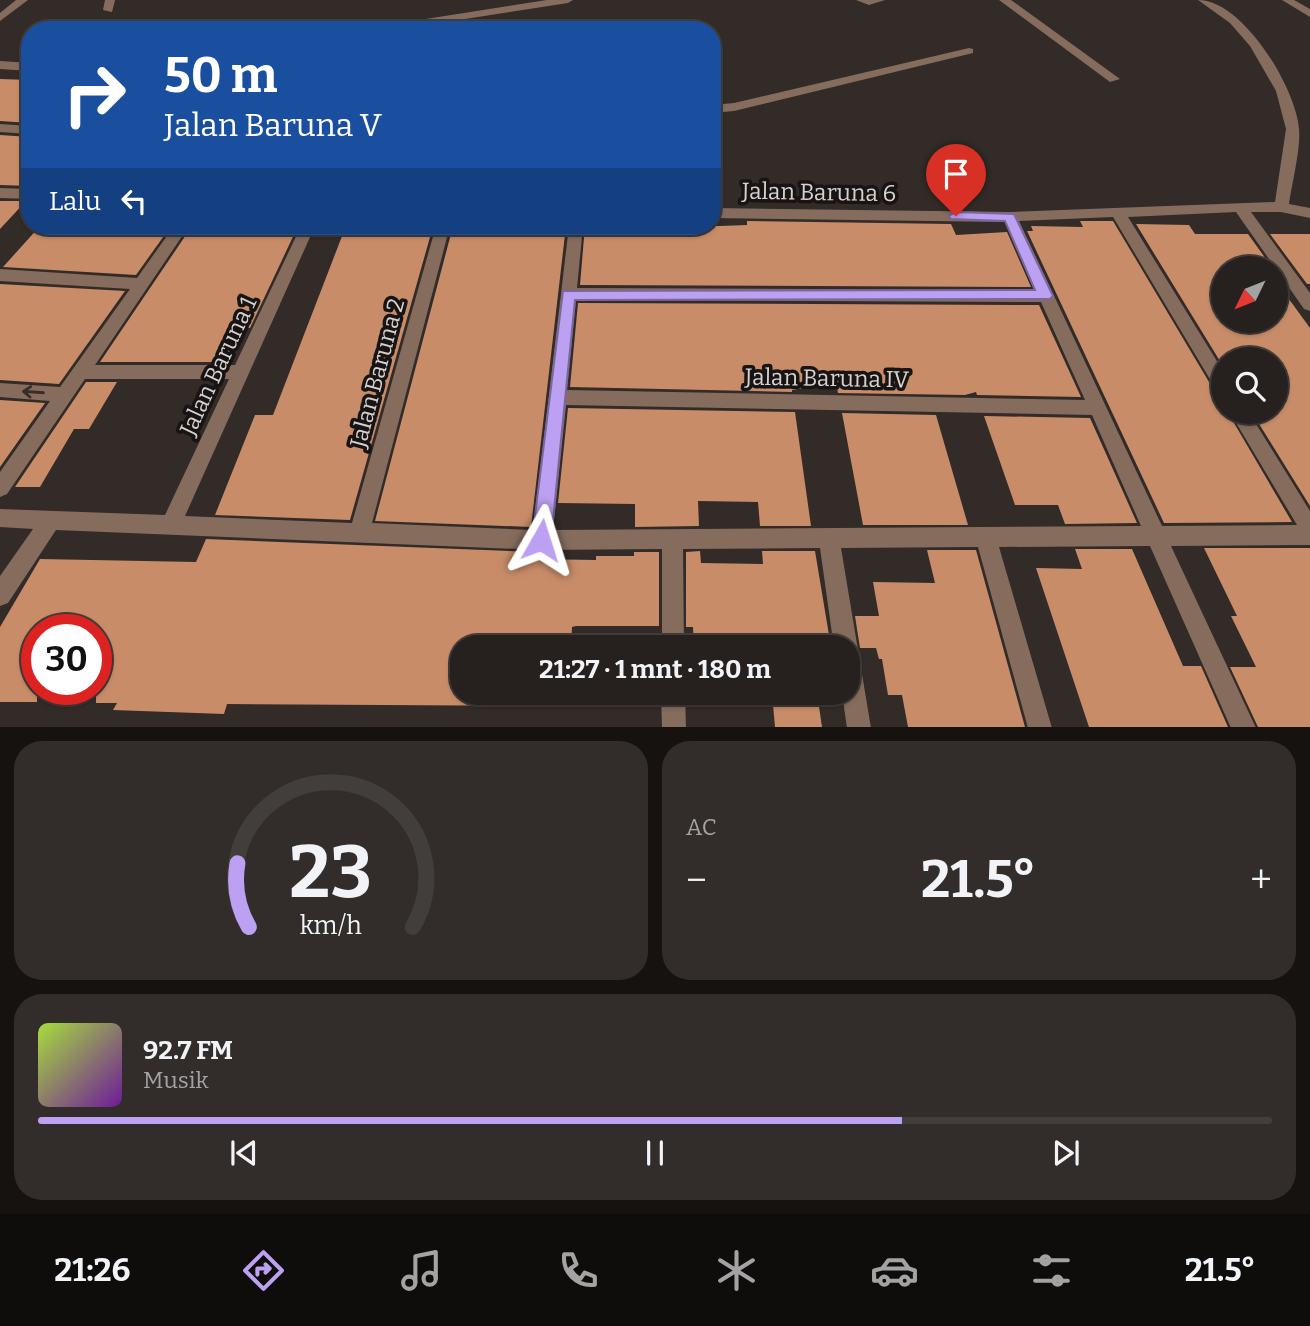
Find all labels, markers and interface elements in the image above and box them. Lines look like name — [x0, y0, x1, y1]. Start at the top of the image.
text: 50 m — [164, 46, 277, 105]
icon: right — [49, 49, 140, 140]
text: Jalan Baruna V — [164, 106, 382, 144]
pin — [926, 144, 986, 216]
icon: arrive — [937, 155, 975, 193]
street label: Jalan Baruna 6 — [741, 177, 896, 207]
icon: left — [115, 182, 153, 220]
text: Lalu — [49, 186, 101, 217]
north arrow — [1211, 256, 1288, 332]
map controls — [1211, 256, 1288, 424]
street label: Jalan Baruna 1 — [173, 292, 263, 441]
street label: Jalan Baruna 2 — [343, 295, 410, 452]
button: search — [1211, 347, 1288, 424]
street label: Jalan Baruna IV — [744, 363, 909, 393]
one-way arrow — [22, 385, 45, 398]
position arrow — [504, 503, 578, 577]
speed limit sign: 30 — [21, 614, 112, 705]
text: 21:27 · 1 mnt · 180 m — [539, 654, 771, 685]
text: AC — [686, 813, 717, 841]
text: 23 — [290, 829, 372, 916]
text: 21.5° — [921, 848, 1036, 911]
text: − — [686, 857, 707, 903]
text: + — [1250, 857, 1272, 903]
text: km/h — [300, 910, 362, 940]
text: 92.7 FM — [143, 1035, 233, 1066]
text: Musik — [143, 1066, 209, 1094]
icon: previous — [225, 1134, 263, 1172]
icon: pause — [636, 1134, 674, 1172]
icon: next — [1047, 1134, 1085, 1172]
icon: directions — [239, 1246, 288, 1295]
icon: music — [397, 1246, 446, 1295]
icon: phone — [554, 1246, 603, 1295]
icon: climate — [712, 1246, 761, 1295]
icon: car — [870, 1246, 919, 1295]
icon: filters — [1027, 1246, 1076, 1295]
text: 21:26 — [54, 1251, 131, 1289]
text: 21.5° — [1185, 1251, 1256, 1289]

